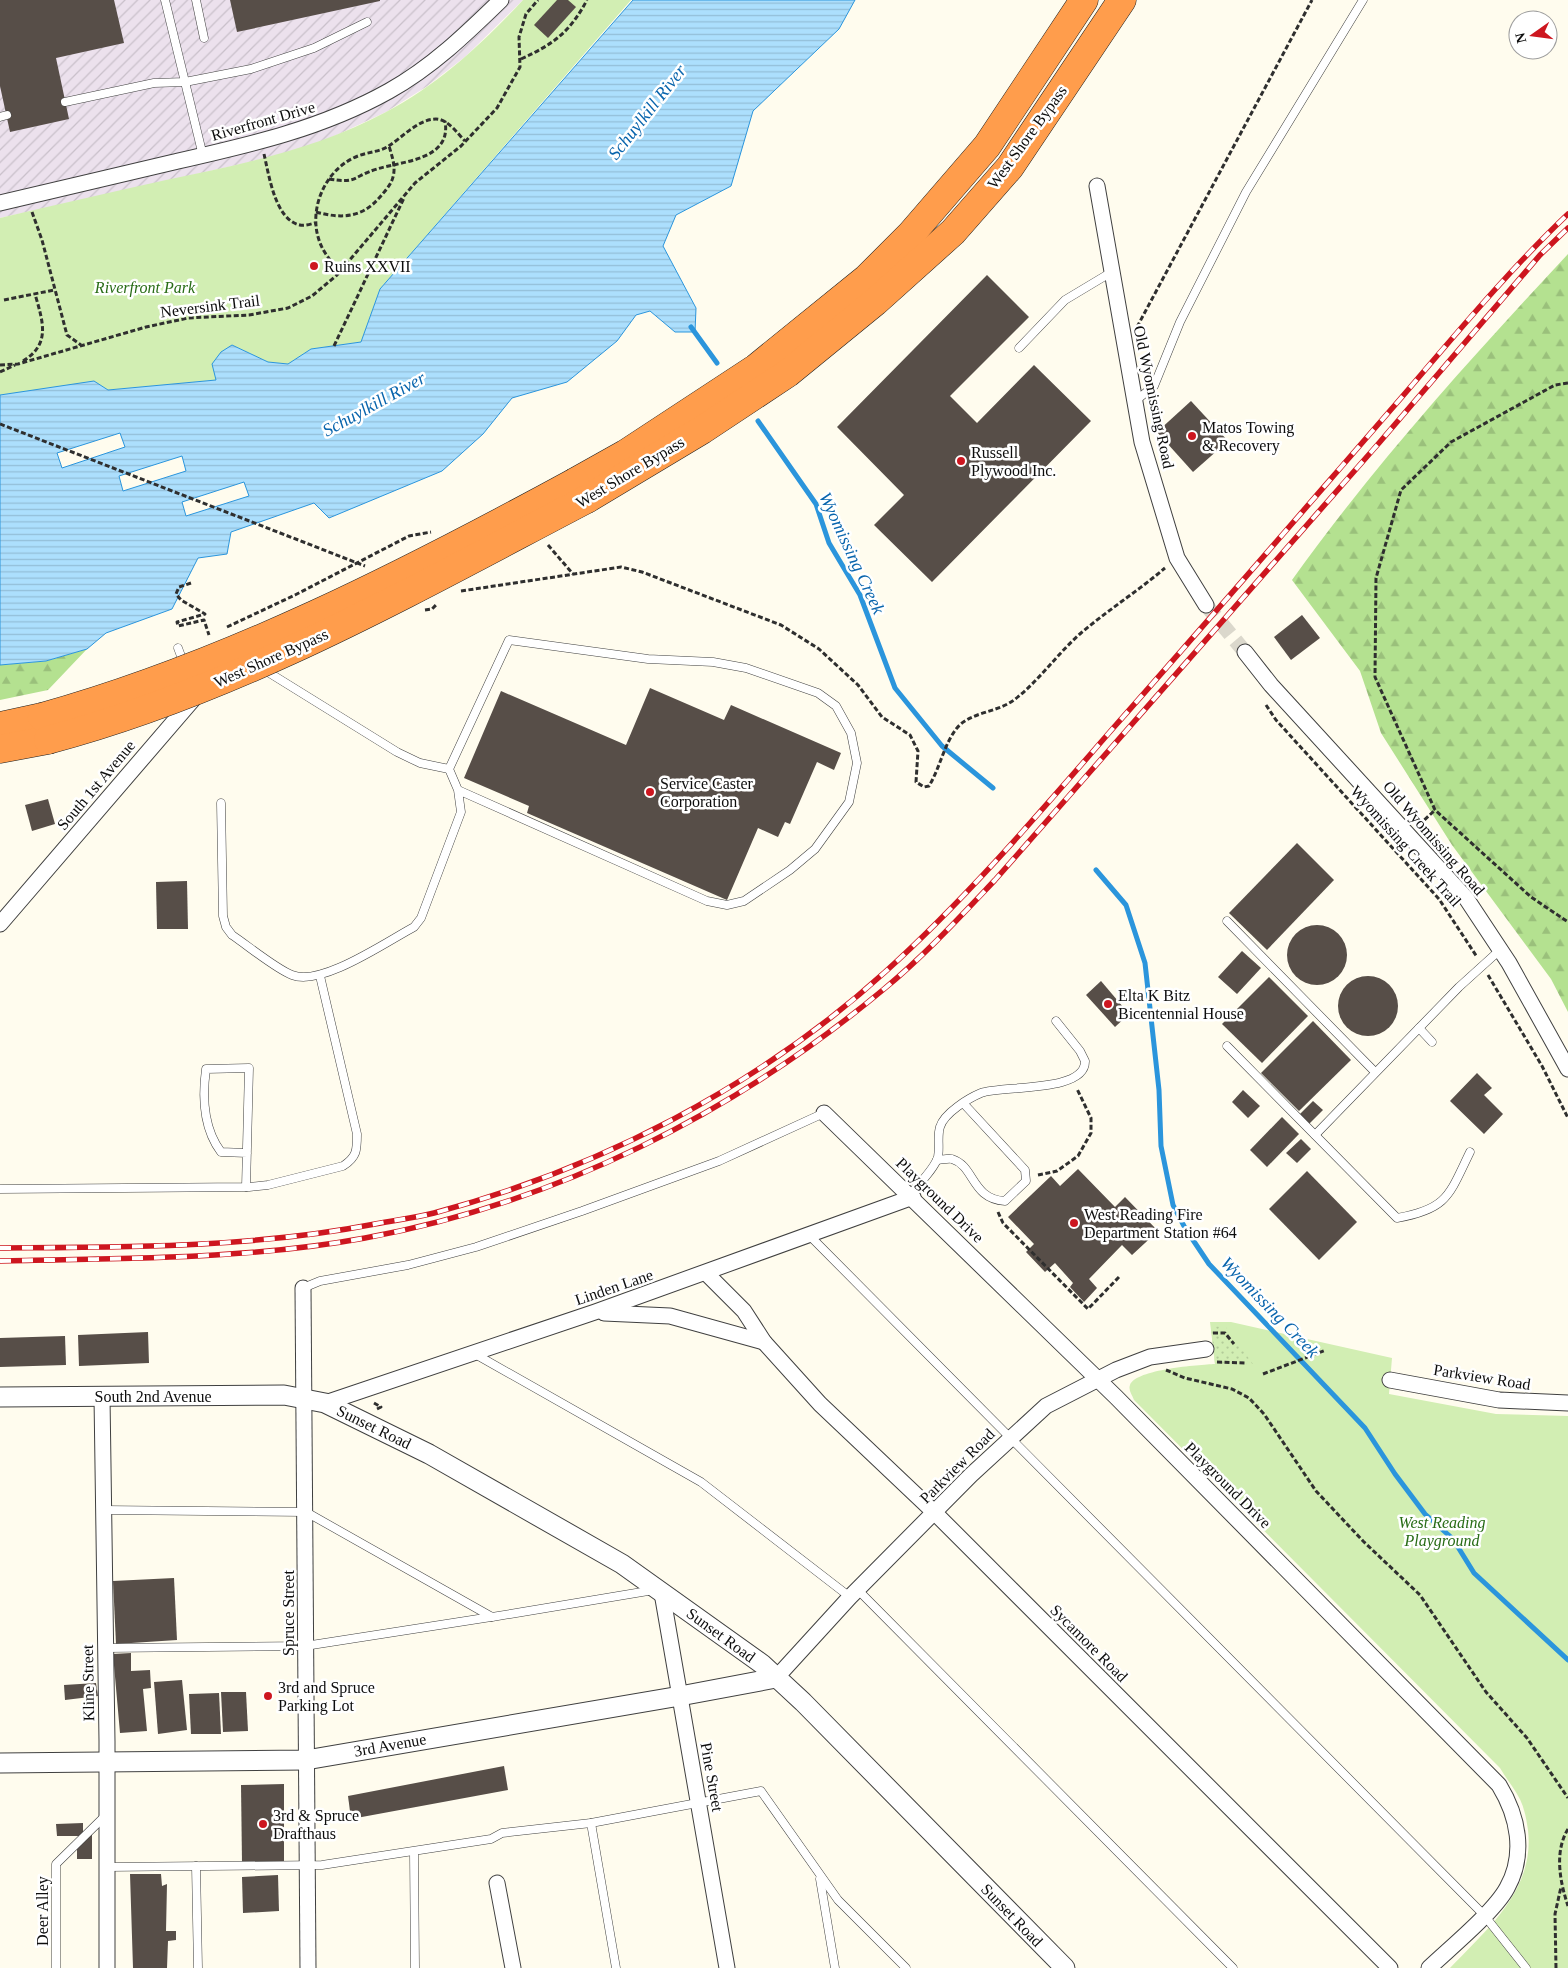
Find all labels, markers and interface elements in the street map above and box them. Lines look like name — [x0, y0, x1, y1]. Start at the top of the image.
north arrow — [1508, 10, 1558, 60]
text: N — [1512, 31, 1529, 45]
water label: Schuylkill River — [604, 60, 691, 163]
street label: West Shore Bypass — [984, 82, 1071, 192]
street label: Riverfront Drive — [209, 98, 317, 144]
place label: Ruins XXVII — [324, 258, 411, 275]
marker: Ruins XXVII — [308, 260, 320, 272]
park label: Riverfront Park — [94, 279, 196, 297]
street label: Neversink Trail — [159, 291, 261, 321]
street label: Old Wyomissing Road — [1130, 324, 1177, 470]
water label: Schuylkill River — [319, 367, 430, 440]
place label: Matos Towing & Recovery — [1202, 419, 1294, 455]
marker: Matos Towing & Recovery — [1186, 430, 1198, 442]
street label: West Shore Bypass — [573, 433, 688, 512]
place label: Russell Plywood Inc. — [971, 444, 1056, 480]
marker: Russell Plywood Inc. — [955, 455, 967, 467]
water label: Wyomissing Creek — [815, 489, 889, 618]
street label: West Shore Bypass — [211, 625, 331, 692]
street label: South 1st Avenue — [54, 737, 138, 833]
place label: Service Caster Corporation — [660, 775, 754, 811]
street label: Old Wyomissing Road — [1379, 778, 1488, 899]
street label: Wyomissing Creek Trail — [1347, 782, 1465, 911]
marker: Service Caster Corporation — [644, 786, 656, 798]
place label: Elta K Bitz Bicentennial House — [1118, 987, 1244, 1022]
marker: Elta K Bitz Bicentennial House — [1102, 998, 1114, 1010]
street label: Playground Drive — [892, 1154, 987, 1246]
place label: West Reading Fire Department Station #64 — [1084, 1206, 1237, 1242]
marker: West Reading Fire Department Station #64 — [1068, 1217, 1080, 1229]
water label: Wyomissing Creek — [1217, 1253, 1324, 1362]
street label: Linden Lane — [573, 1266, 655, 1308]
street label: Parkview Road — [1432, 1361, 1532, 1393]
street label: South 2nd Avenue — [94, 1388, 212, 1405]
street label: Sunset Road — [334, 1402, 414, 1452]
street label: Parkview Road — [916, 1425, 998, 1507]
street label: Playground Drive — [1181, 1439, 1274, 1532]
park label: West Reading Playground — [1399, 1514, 1485, 1550]
street label: Spruce Street — [280, 1570, 298, 1656]
street label: Sycamore Road — [1046, 1601, 1131, 1686]
street label: Sunset Road — [683, 1604, 759, 1666]
street label: Kline Street — [79, 1644, 97, 1722]
place label: 3rd and Spruce Parking Lot — [278, 1679, 375, 1715]
marker: 3rd and Spruce Parking Lot — [262, 1690, 274, 1702]
street label: 3rd Avenue — [353, 1730, 427, 1760]
street label: Pine Street — [698, 1741, 727, 1813]
place label: 3rd & Spruce Drafthaus — [273, 1807, 359, 1842]
marker: 3rd & Spruce Drafthaus — [257, 1818, 269, 1830]
street label: Deer Alley — [34, 1876, 52, 1946]
street label: Sunset Road — [978, 1880, 1046, 1950]

